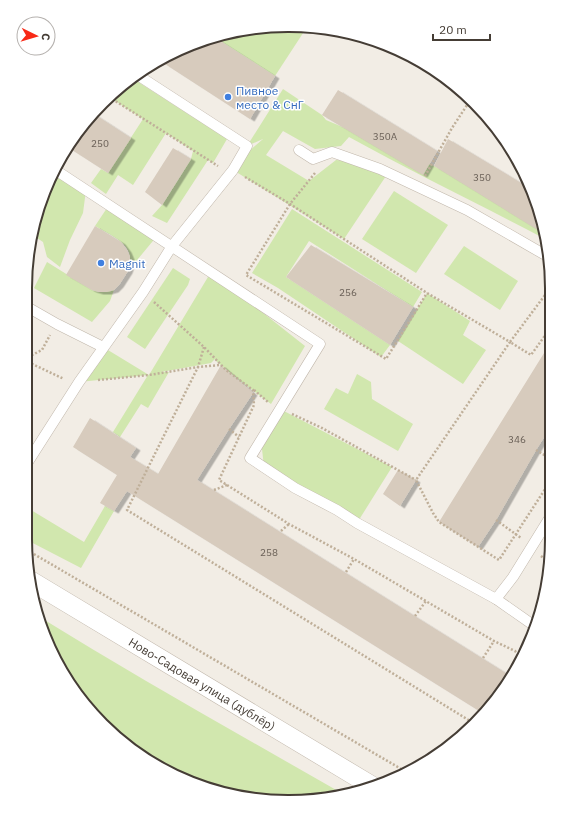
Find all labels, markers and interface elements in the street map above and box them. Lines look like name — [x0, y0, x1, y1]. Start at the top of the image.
north arrow — [16, 16, 56, 56]
scale bar — [433, 16, 490, 42]
text: 20 m — [439, 22, 467, 37]
text: С — [39, 33, 53, 41]
place label: Пивное место & СнГ — [236, 83, 304, 112]
marker: Пивное место & СнГ — [223, 92, 233, 102]
house number: 350А — [373, 130, 398, 143]
house number: 250 — [91, 137, 109, 150]
house number: 350 — [473, 171, 491, 184]
place label: Magnit — [109, 256, 146, 271]
marker: Magnit — [96, 258, 106, 268]
house number: 256 — [339, 286, 357, 299]
house number: 346 — [508, 433, 526, 446]
house number: 258 — [260, 546, 278, 559]
street label: Ново-Садовая улица (дублёр) — [126, 634, 278, 734]

